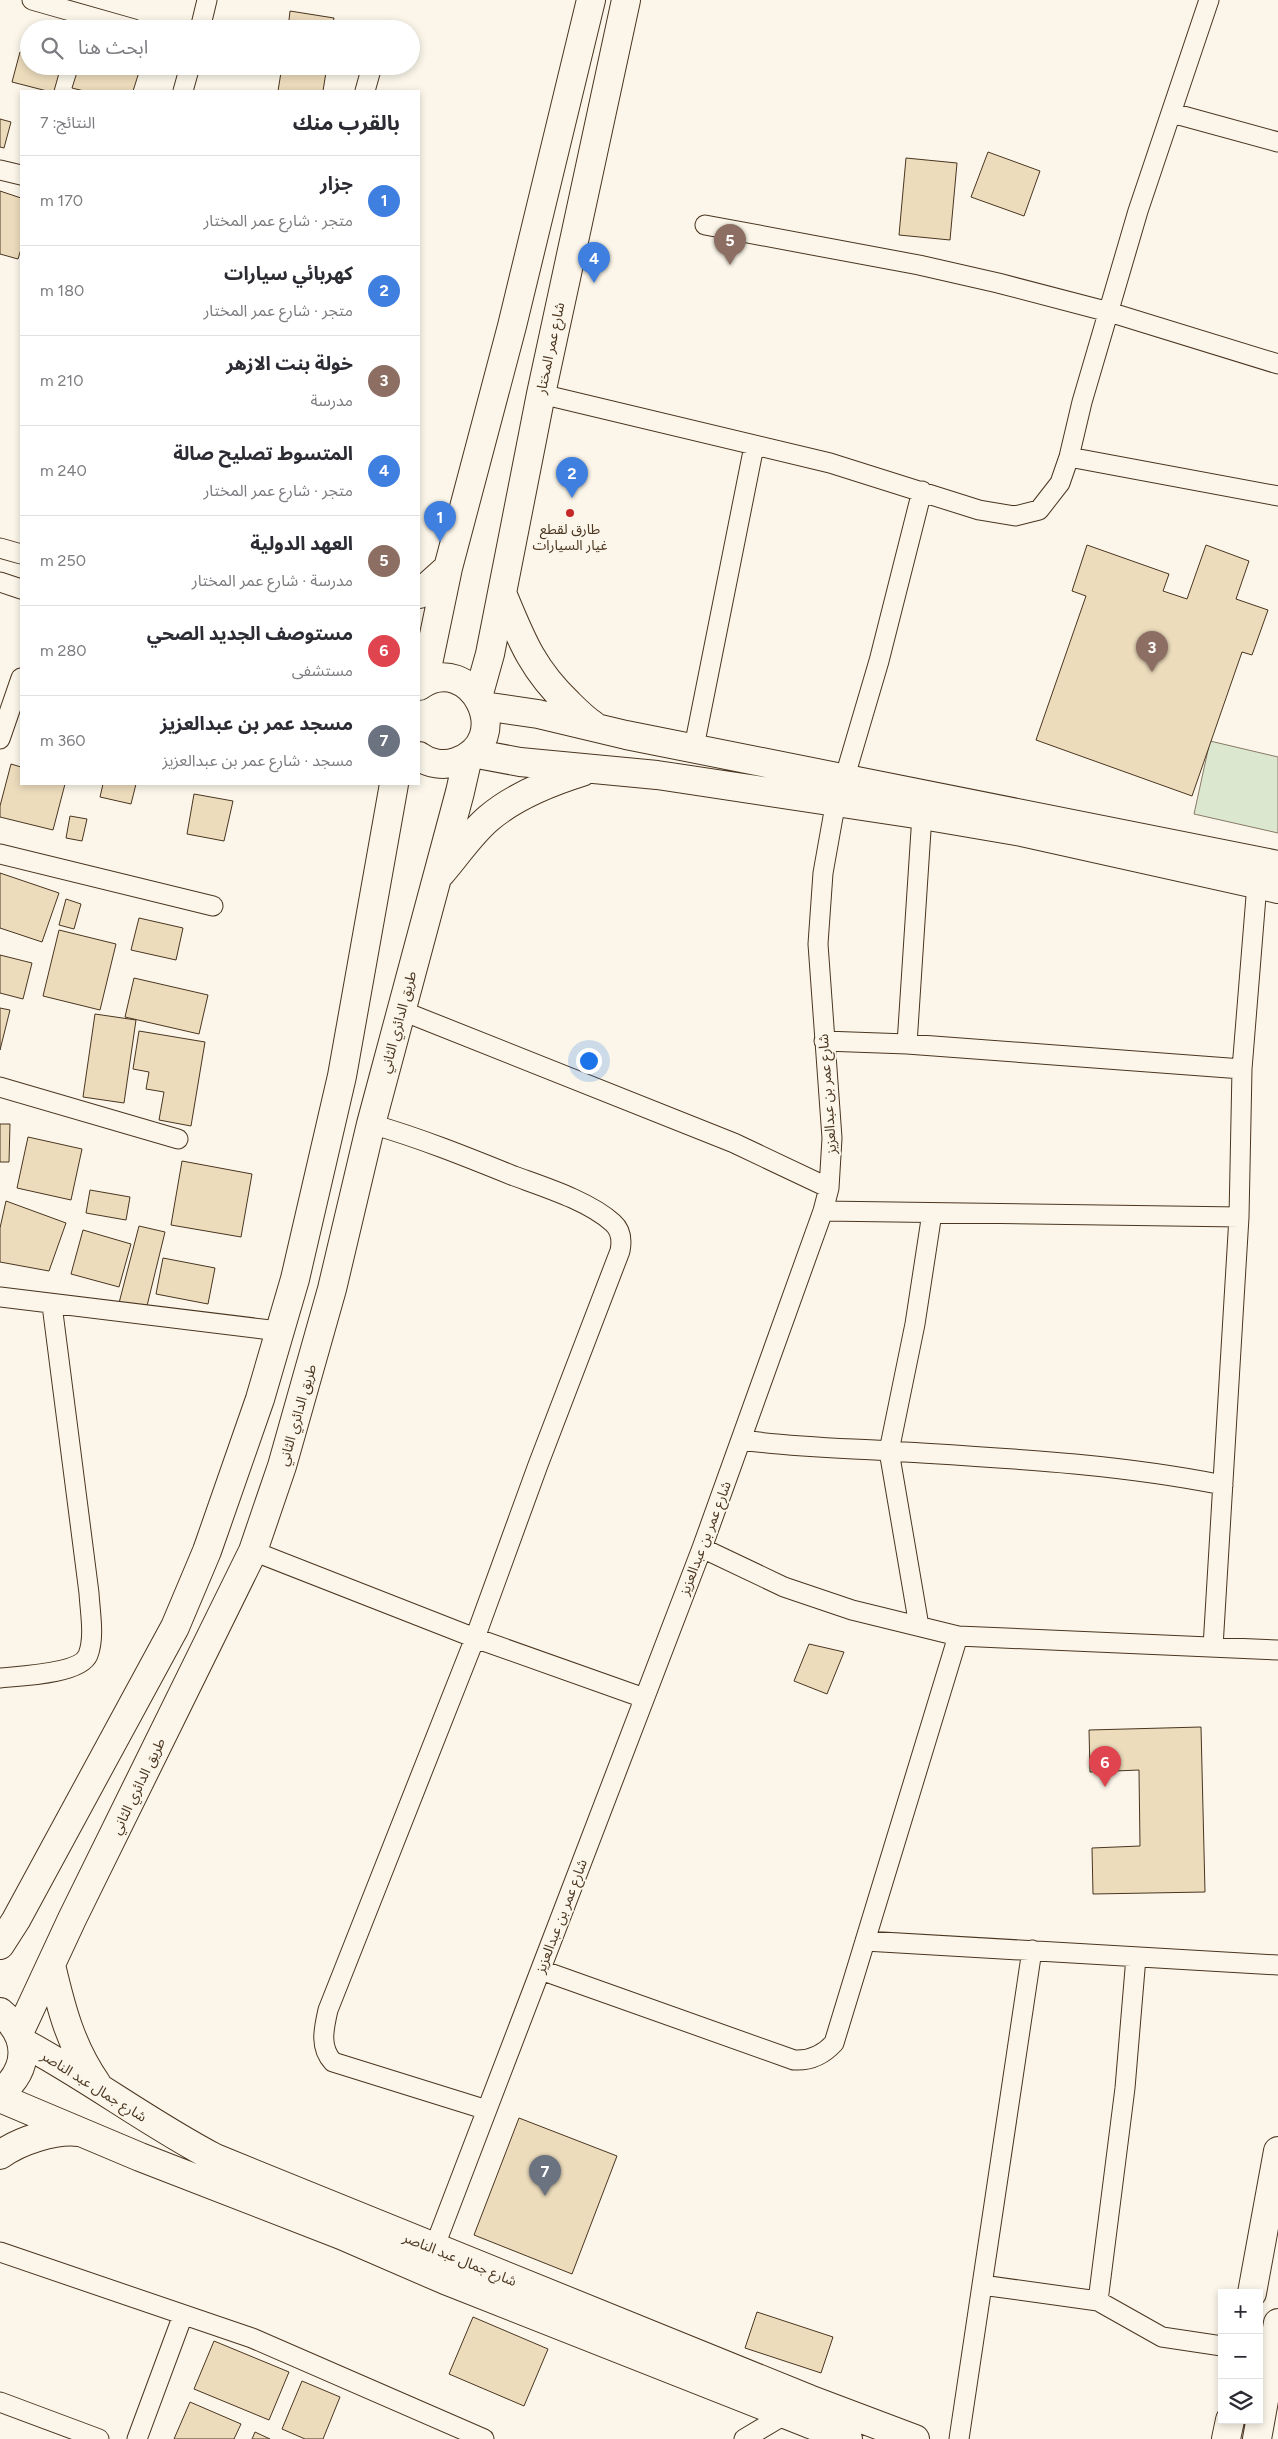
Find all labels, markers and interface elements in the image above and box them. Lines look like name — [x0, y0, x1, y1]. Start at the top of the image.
search box — [20, 20, 420, 75]
icon: search — [38, 34, 66, 62]
text: ابحث هنا — [78, 36, 148, 59]
text: بالقرب منك — [293, 110, 400, 135]
text: النتائج: 7 — [40, 113, 95, 132]
text: جزار — [320, 172, 353, 195]
text: 170 m — [40, 191, 83, 210]
text: 1 — [381, 191, 387, 210]
text: متجر · شارع عمر المختار — [204, 211, 353, 230]
pin: 5 — [714, 224, 746, 265]
pin: 4 — [578, 242, 610, 283]
text: كهربائي سيارات — [224, 262, 353, 285]
text: 180 m — [40, 281, 84, 300]
text: 2 — [379, 281, 389, 300]
text: متجر · شارع عمر المختار — [204, 301, 353, 320]
street label: شارع عمر المختار — [532, 301, 570, 397]
text: خولة بنت الازهر — [226, 352, 353, 375]
text: 210 m — [40, 371, 83, 390]
text: 3 — [380, 371, 388, 390]
text: مدرسة — [310, 391, 353, 410]
text: المتسوط تصليح صالة — [173, 442, 353, 465]
pin: 2 — [556, 457, 588, 498]
text: 240 m — [40, 461, 87, 480]
text: 4 — [379, 461, 389, 480]
text: متجر · شارع عمر المختار — [204, 481, 353, 500]
pin: 1 — [424, 501, 456, 542]
marker: طارق لقطع غيار السيارات — [564, 507, 576, 519]
place label: طارق لقطع غيار السيارات — [532, 521, 608, 554]
text: العهد الدولية — [250, 532, 353, 555]
text: 250 m — [40, 551, 86, 570]
text: 5 — [379, 551, 389, 570]
text: مدرسة · شارع عمر المختار — [192, 571, 353, 590]
text: مستوصف الجديد الصحي — [147, 622, 353, 645]
pin: 3 — [1136, 631, 1168, 672]
text: 280 m — [40, 641, 87, 660]
text: 6 — [379, 641, 389, 660]
text: مستشفى — [292, 661, 353, 680]
text: مسجد عمر بن عبدالعزيز — [160, 712, 353, 735]
text: 360 m — [40, 731, 86, 750]
text: 7 — [380, 731, 388, 750]
text: مسجد · شارع عمر بن عبدالعزيز — [162, 751, 353, 770]
street label: طريق الدائري الثاني — [377, 969, 422, 1076]
street label: شارع عمر بن عبدالعزيز — [815, 1033, 842, 1156]
your location — [576, 1048, 602, 1074]
street label: طريق الدائري الثاني — [275, 1362, 322, 1469]
street label: شارع عمر بن عبدالعزيز — [676, 1479, 737, 1599]
street label: طريق الدائري الثاني — [108, 1735, 171, 1838]
pin: 6 — [1089, 1746, 1121, 1787]
street label: شارع عمر بن عبدالعزيز — [532, 1857, 593, 1977]
street label: شارع جمال عبد الناصر — [36, 2047, 150, 2127]
pin: 7 — [529, 2155, 561, 2196]
street label: شارع جمال عبد الناصر — [399, 2229, 519, 2292]
map controls — [1218, 2289, 1263, 2424]
button: + — [1218, 2289, 1263, 2334]
button: − — [1218, 2334, 1263, 2379]
button: layers — [1218, 2379, 1263, 2424]

